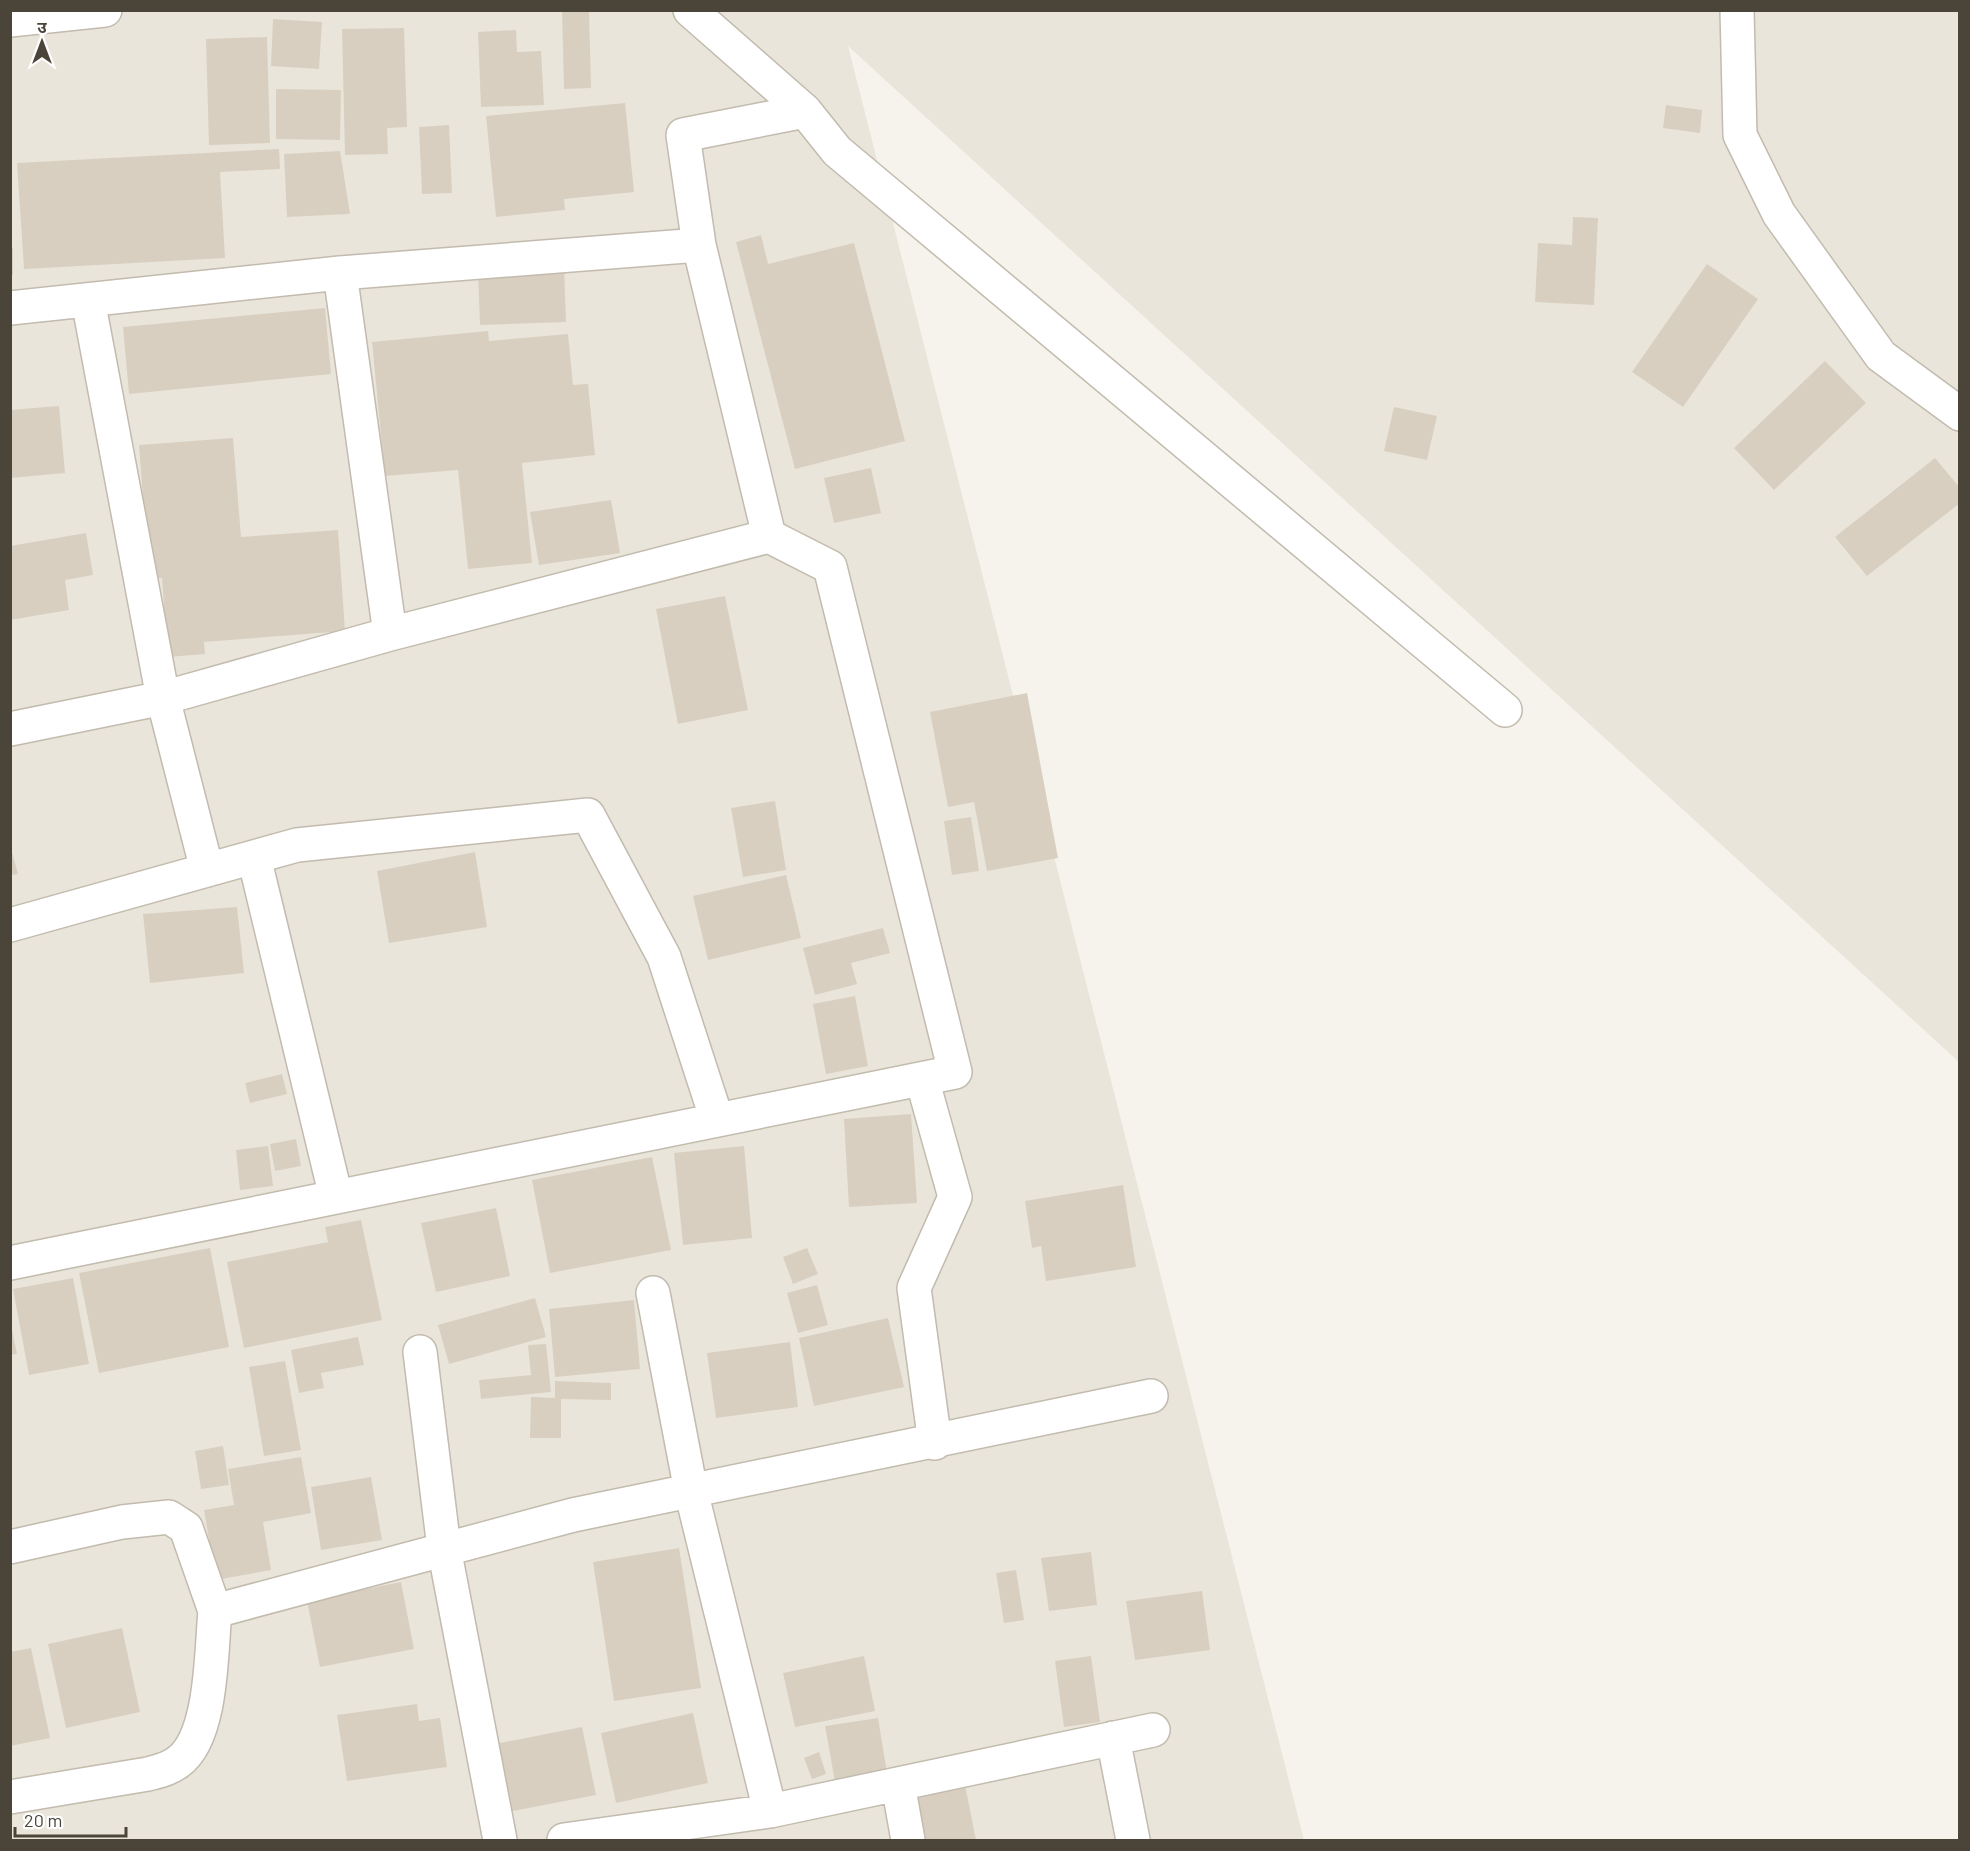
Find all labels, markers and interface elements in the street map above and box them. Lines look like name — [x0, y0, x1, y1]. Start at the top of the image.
north arrow — [12, 12, 72, 72]
text: उ — [37, 17, 47, 36]
scale bar — [15, 1800, 126, 1838]
text: 20 m — [24, 1809, 62, 1831]

